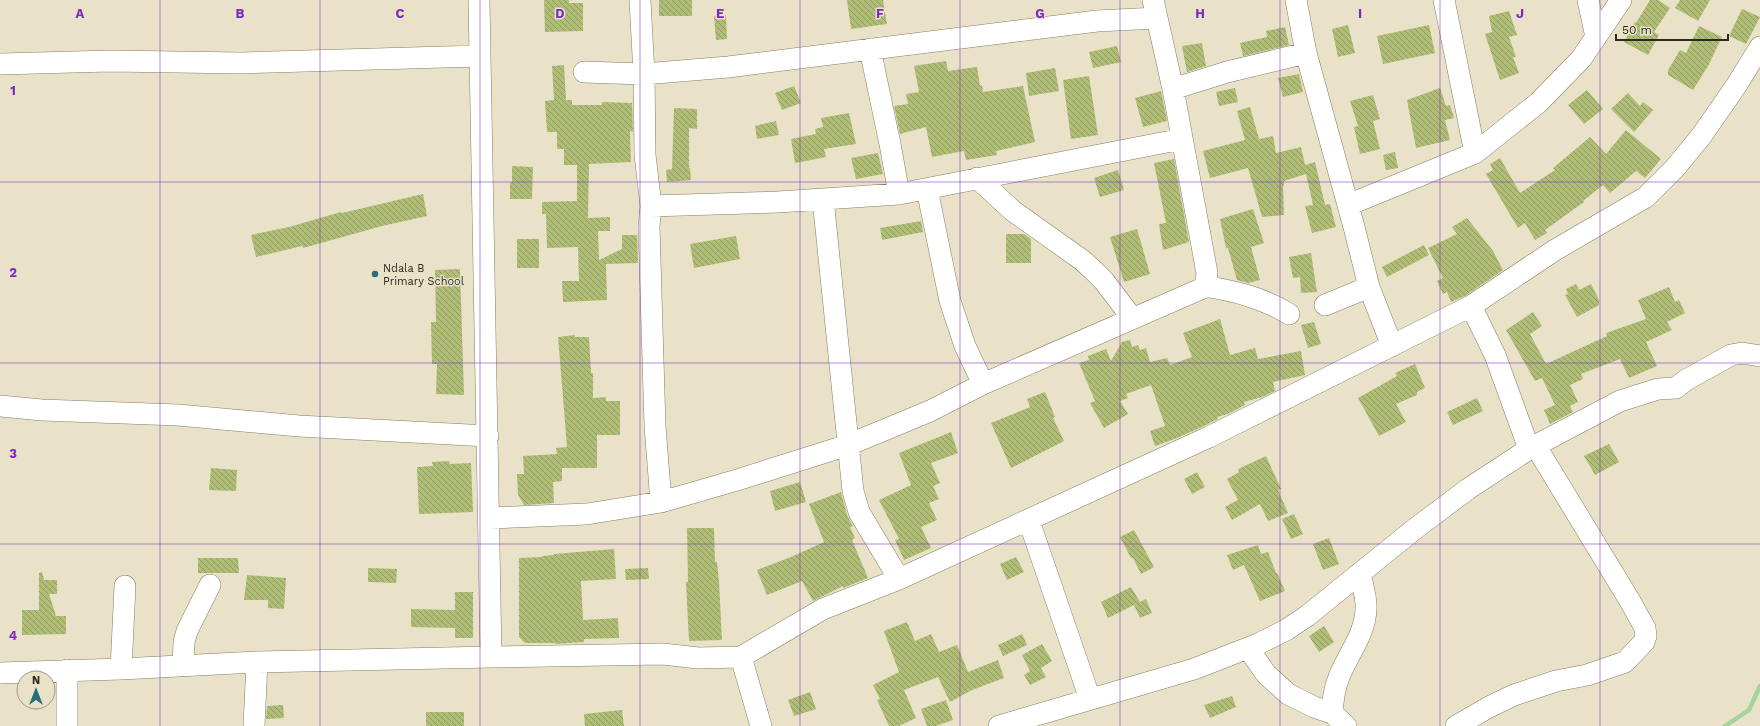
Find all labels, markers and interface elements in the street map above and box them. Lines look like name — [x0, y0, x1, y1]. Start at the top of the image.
text: A — [76, 6, 85, 21]
text: B — [236, 6, 245, 21]
text: C — [396, 6, 405, 21]
text: D — [555, 6, 565, 21]
text: E — [716, 6, 724, 21]
text: F — [876, 6, 884, 21]
text: G — [1035, 6, 1045, 21]
text: H — [1195, 6, 1205, 21]
text: I — [1358, 6, 1362, 21]
text: J — [1516, 6, 1524, 21]
scale bar — [1616, 16, 1728, 42]
text: 50 m — [1622, 23, 1652, 37]
text: 1 — [10, 83, 16, 98]
place label: Ndala B Primary School — [383, 262, 465, 288]
text: 2 — [9, 265, 17, 280]
marker: Ndala B Primary School — [370, 269, 380, 279]
text: 3 — [9, 446, 17, 461]
text: 4 — [9, 628, 18, 643]
north arrow — [16, 670, 56, 710]
text: N — [32, 674, 40, 687]

